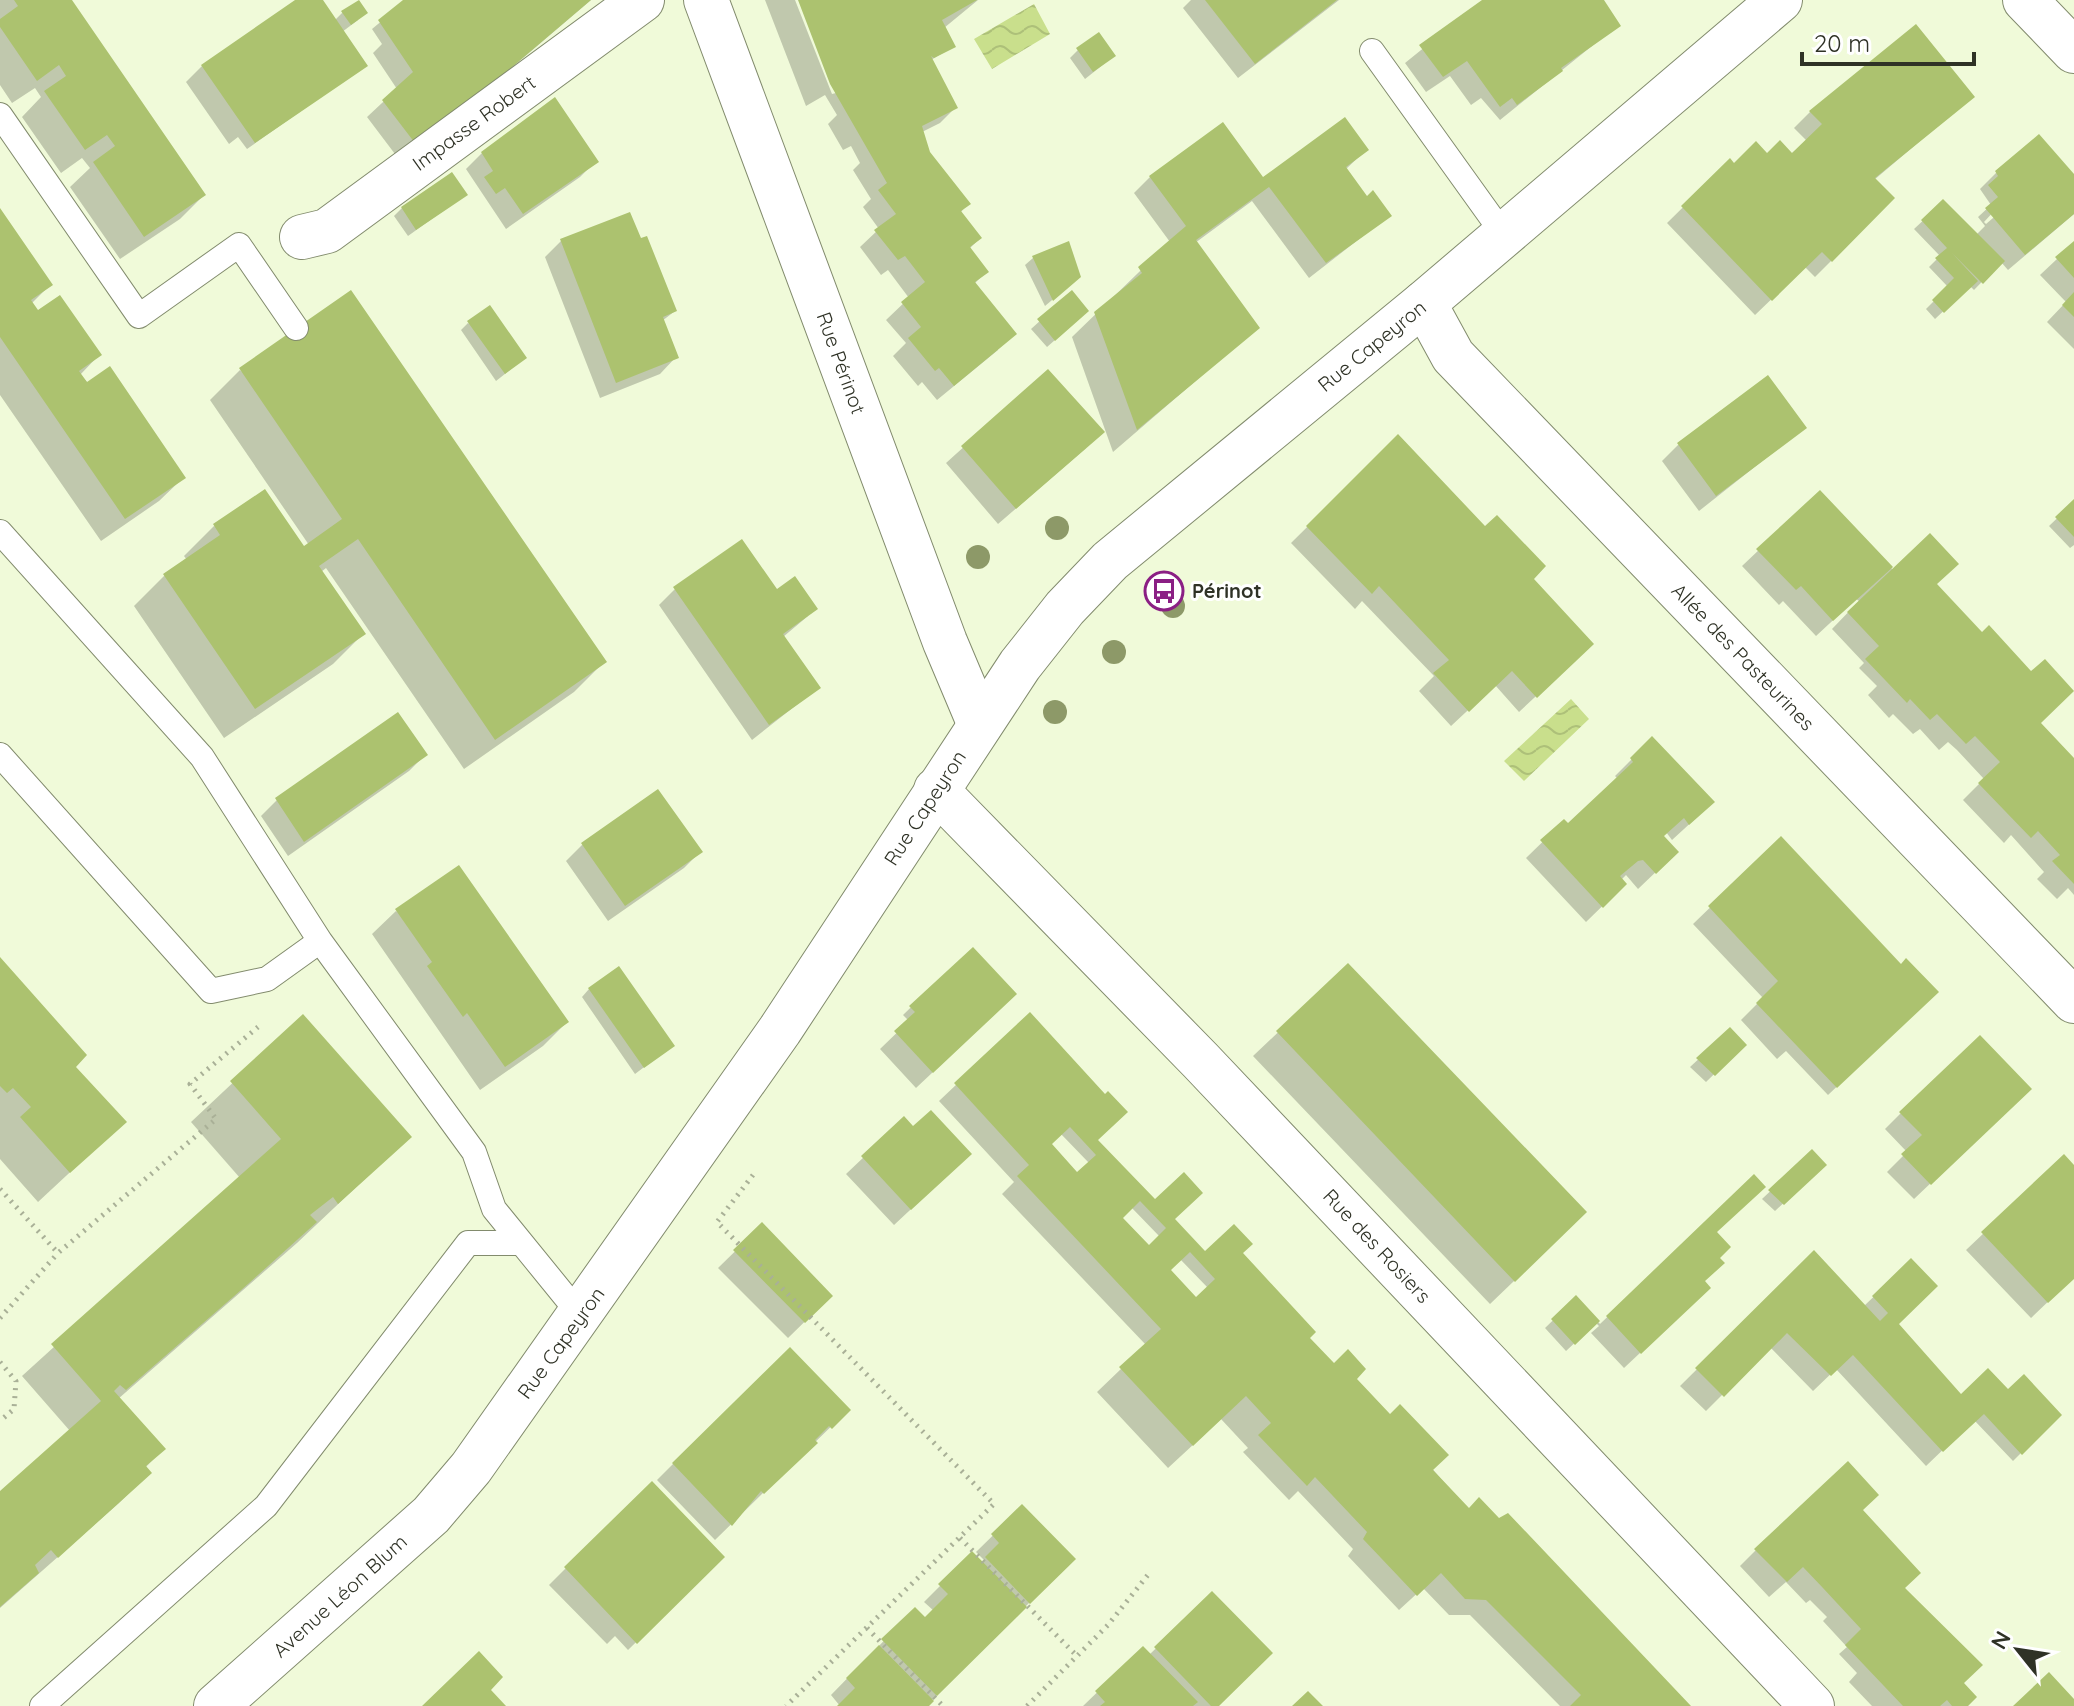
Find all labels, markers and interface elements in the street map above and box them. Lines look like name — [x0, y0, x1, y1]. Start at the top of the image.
scale bar — [1802, 16, 1974, 66]
text: 20 m — [1814, 28, 1870, 58]
street label: Impasse Robert — [407, 69, 540, 176]
street label: Rue Capeyron — [1312, 294, 1431, 397]
street label: Rue Périnot — [811, 308, 872, 417]
bus stop icon: Périnot — [1143, 570, 1185, 612]
place label: Périnot — [1192, 578, 1262, 603]
street label: Allée des Pasteurines — [1667, 578, 1820, 736]
street label: Rue Capeyron — [878, 746, 971, 870]
street label: Rue des Rosiers — [1318, 1183, 1437, 1308]
street label: Rue Capeyron — [512, 1282, 610, 1403]
street label: Avenue Léon Blum — [267, 1529, 412, 1662]
north arrow — [1978, 1610, 2058, 1690]
text: N — [1985, 1626, 2017, 1654]

